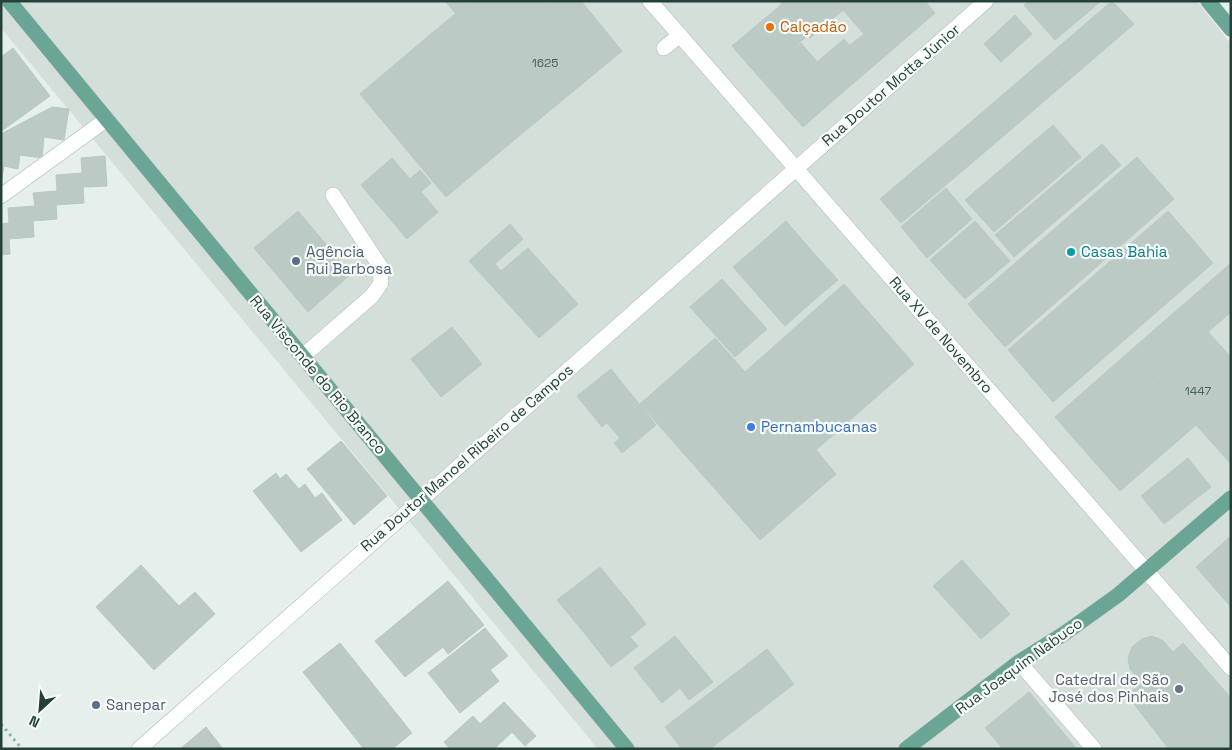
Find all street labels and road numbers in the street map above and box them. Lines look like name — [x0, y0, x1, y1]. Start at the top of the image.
street label: Rua Doutor Motta Júnior — [818, 19, 964, 150]
street label: Rua XV de Novembro — [885, 272, 997, 397]
street label: Rua Visconde do Rio Branco — [246, 291, 391, 458]
street label: Rua Doutor Manoel Ribeiro de Campos — [356, 360, 577, 555]
street label: Rua Joaquim Nabuco — [952, 613, 1086, 718]

